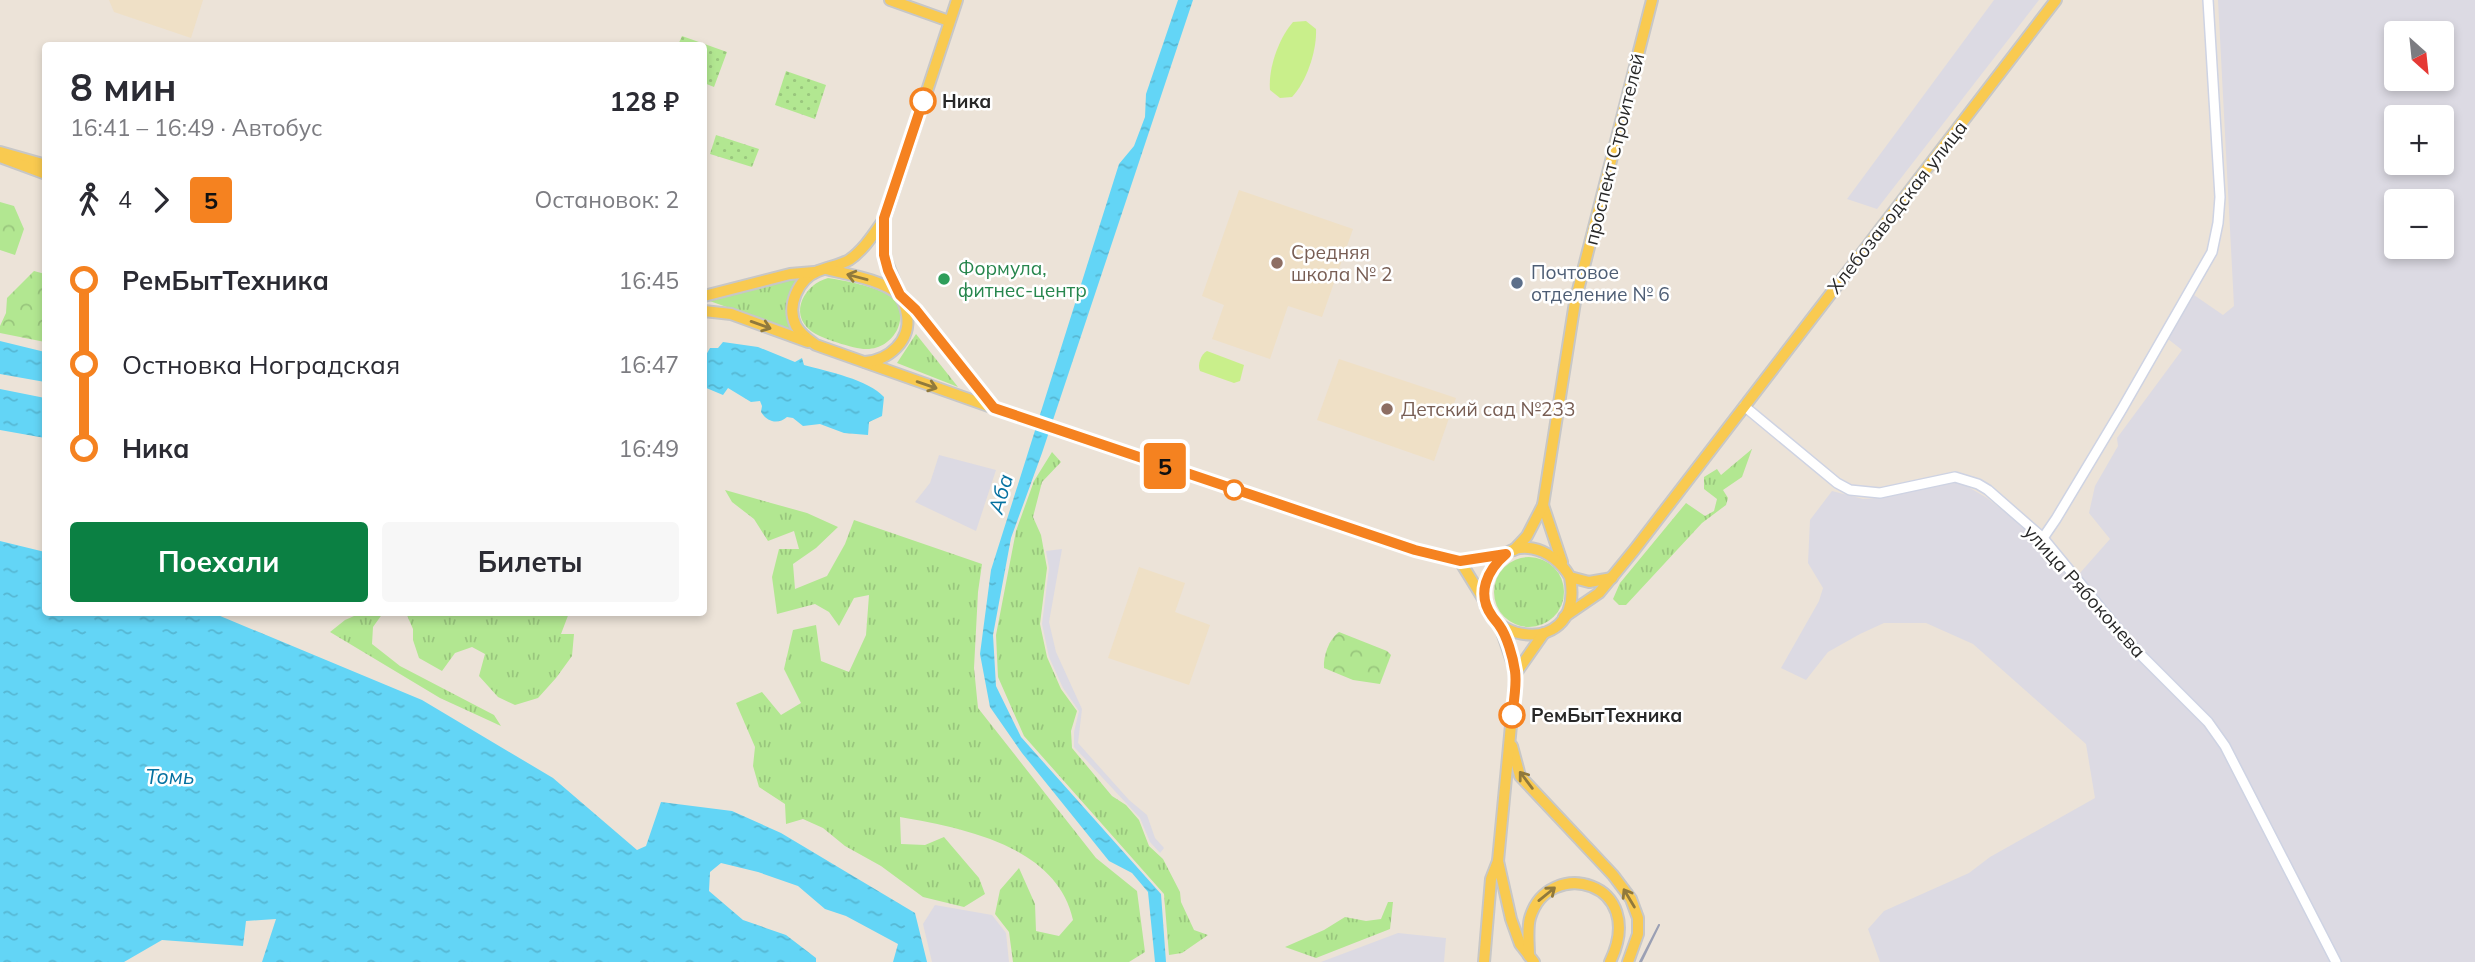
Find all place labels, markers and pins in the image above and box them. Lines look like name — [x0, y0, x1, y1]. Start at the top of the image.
marker: Ника — [910, 88, 936, 114]
place label: Ника — [942, 89, 991, 113]
place label: Средняя школа № 2 — [1291, 240, 1392, 286]
marker: Средняя школа № 2 — [1269, 255, 1285, 271]
place label: Формула, фитнес-центр — [958, 256, 1087, 302]
place label: Почтовое отделение № 6 — [1531, 260, 1670, 306]
marker: Формула, фитнес-центр — [936, 271, 952, 287]
marker: Почтовое отделение № 6 — [1509, 275, 1525, 291]
place label: Детский сад №233 — [1401, 397, 1575, 421]
marker: Детский сад №233 — [1379, 401, 1395, 417]
unlabelled marker — [1224, 480, 1244, 500]
marker: РемБытТехника — [1499, 702, 1525, 728]
place label: РемБытТехника — [1531, 703, 1682, 727]

